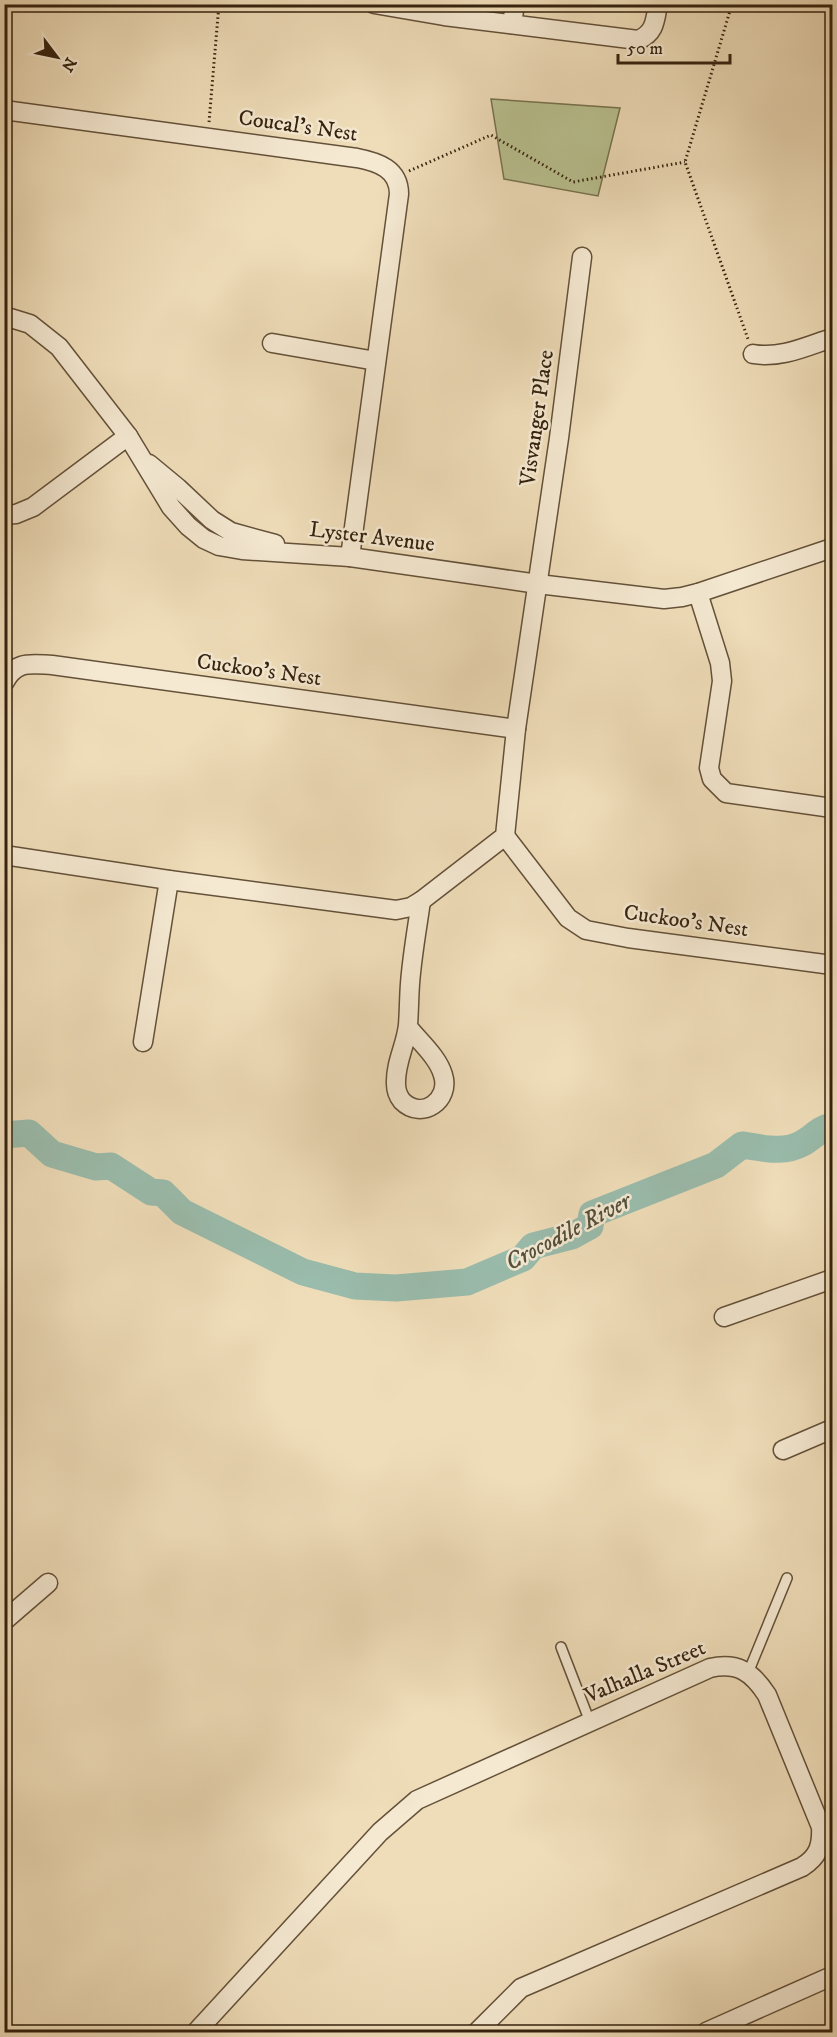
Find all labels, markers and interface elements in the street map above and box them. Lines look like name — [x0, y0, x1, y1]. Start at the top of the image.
north arrow — [27, 27, 87, 87]
scale bar — [618, 27, 730, 65]
text: 50 m — [627, 38, 663, 60]
text: N — [57, 54, 81, 75]
street label: Coucal's Nest — [237, 104, 359, 148]
street label: Visvanger Place — [514, 348, 560, 489]
street label: Lyster Avenue — [308, 516, 436, 558]
street label: Cuckoo's Nest — [195, 648, 323, 692]
street label: Cuckoo's Nest — [622, 899, 750, 943]
water label: Crocodile River — [500, 1185, 638, 1278]
street label: Valhalla Street — [580, 1634, 710, 1710]

